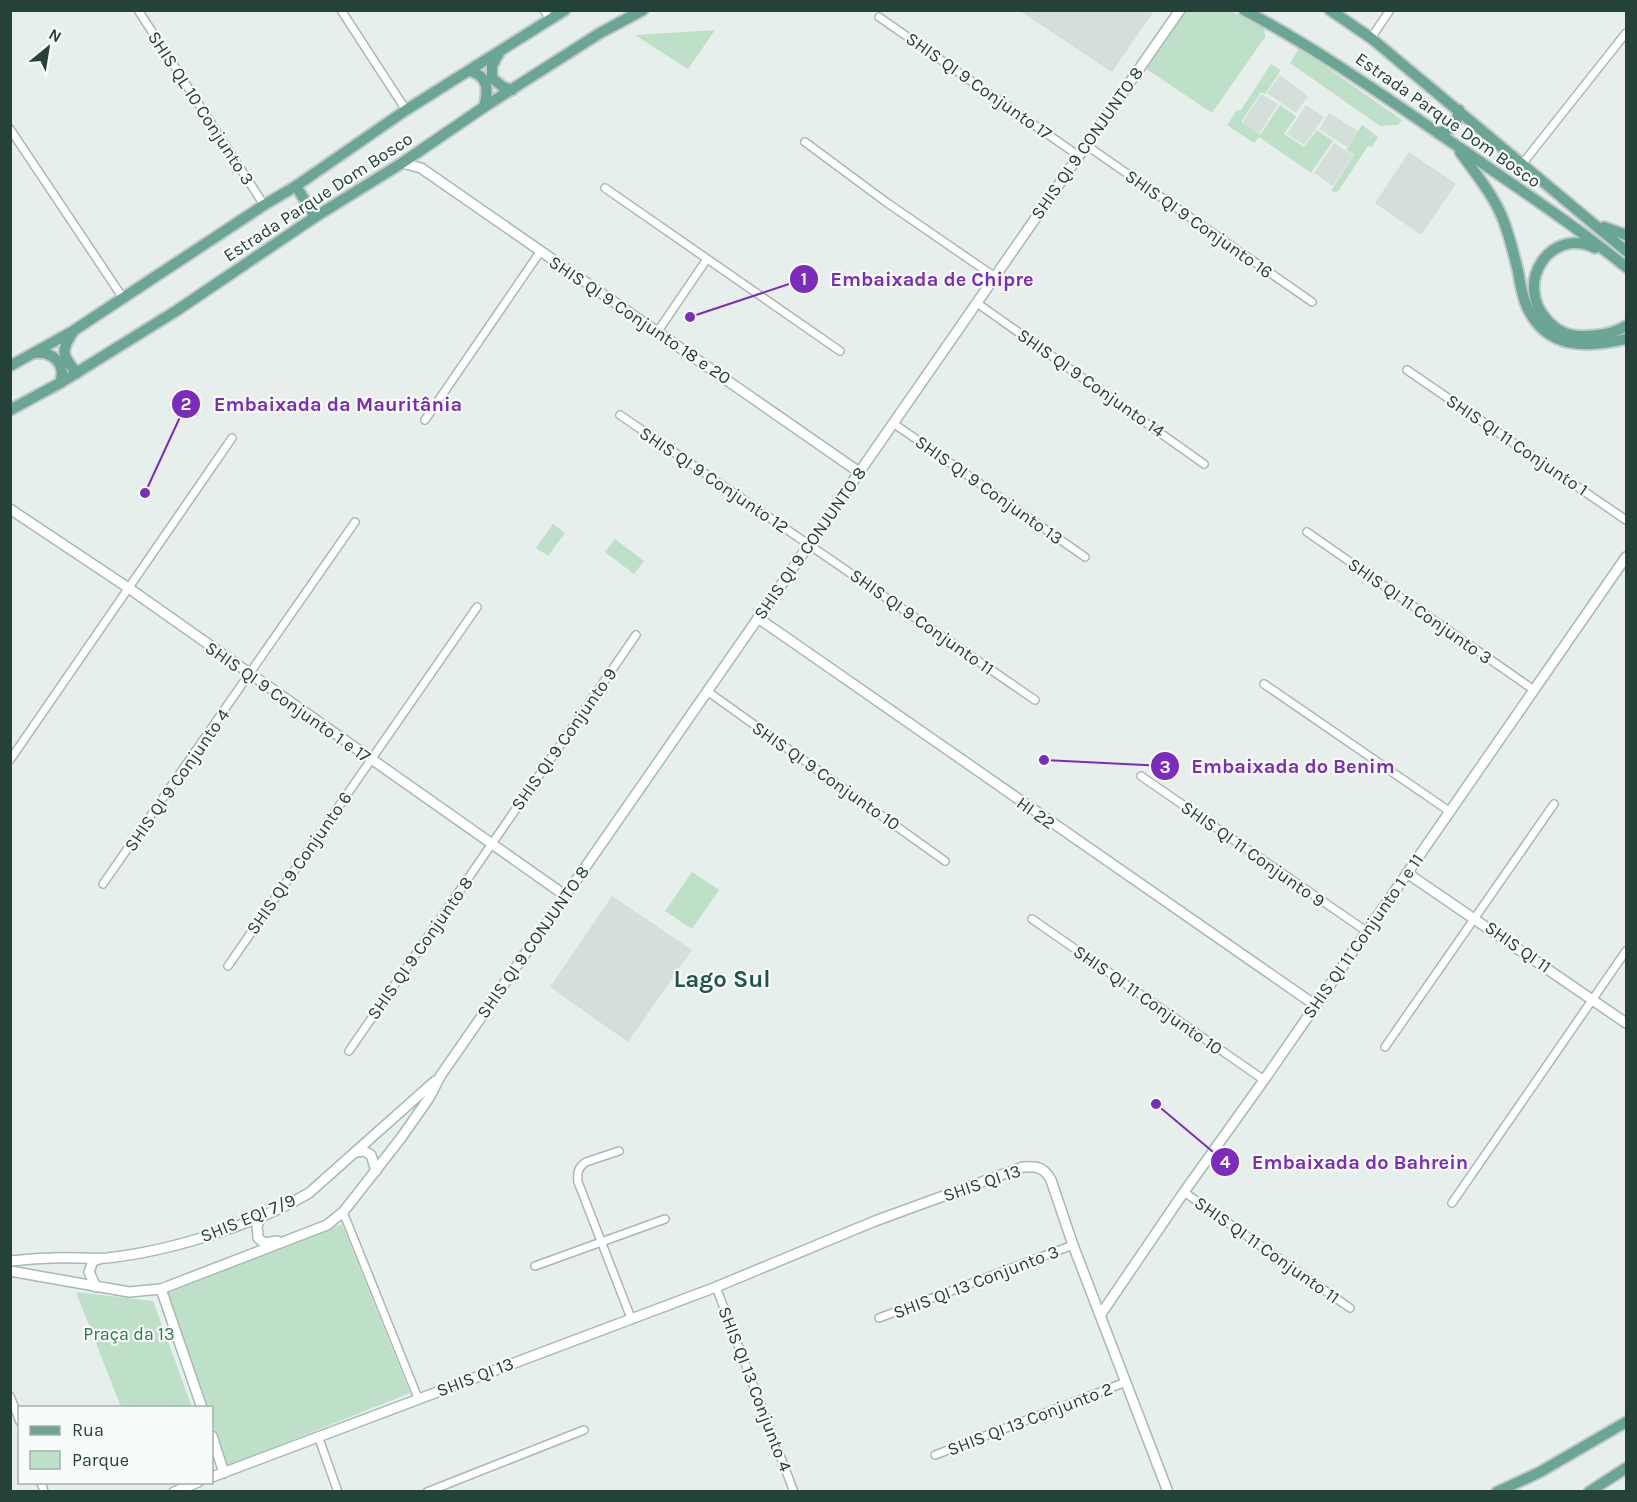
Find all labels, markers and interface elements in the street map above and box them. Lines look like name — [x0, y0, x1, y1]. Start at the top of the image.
north arrow — [18, 18, 78, 78]
text: N — [46, 24, 65, 47]
street label: SHIS QL 10 Conjunto 3 — [143, 27, 259, 189]
street label: SHIS QI 9 Conjunto 17 — [902, 27, 1057, 145]
street label: Estrada Parque Dom Bosco — [1351, 48, 1545, 192]
street label: SHIS QI 9 CONJUNTO 8 — [1026, 62, 1148, 224]
street label: Estrada Parque Dom Bosco — [219, 127, 417, 267]
street label: SHIS QI 9 Conjunto 16 — [1121, 165, 1277, 283]
street label: SHIS QI 9 Conjunto 18 e 20 — [545, 251, 735, 389]
callout: Embaixada de Chipre — [789, 260, 1046, 298]
text: 1 — [801, 268, 807, 290]
text: Embaixada de Chipre — [830, 268, 1034, 291]
street label: SHIS QI 9 Conjunto 14 — [1013, 324, 1169, 442]
callout: Embaixada da Mauritânia — [171, 385, 474, 423]
street label: SHIS QI 11 Conjunto 1 — [1442, 389, 1592, 501]
text: 2 — [181, 393, 191, 415]
text: Embaixada da Mauritânia — [214, 393, 462, 416]
street label: SHIS QI 9 Conjunto 12 — [635, 422, 793, 538]
street label: SHIS QI 9 Conjunto 13 — [911, 431, 1067, 549]
street label: SHIS QI 9 CONJUNTO 8 — [749, 462, 871, 624]
street label: SHIS QI 11 Conjunto 3 — [1344, 553, 1496, 669]
street label: SHIS QI 9 Conjunto 11 — [846, 564, 998, 680]
street label: SHIS QI 9 Conjunto 1 e 17 — [201, 636, 375, 768]
street label: SHIS QI 9 Conjunto 9 — [506, 663, 622, 815]
street label: SHIS QI 9 Conjunto 4 — [120, 704, 234, 856]
street label: SHIS QI 9 Conjunto 10 — [748, 717, 904, 835]
callout: Embaixada do Benim — [1150, 747, 1407, 785]
text: Embaixada do Benim — [1191, 755, 1395, 778]
text: 3 — [1159, 756, 1171, 778]
street label: SHIS QI 9 Conjunto 6 — [241, 787, 357, 939]
street label: HI 22 — [1012, 792, 1060, 834]
street label: SHIS QI 11 Conjunto 9 — [1177, 796, 1329, 912]
street label: SHIS QI 11 Conjunto 1 e 11 — [1298, 849, 1428, 1023]
street label: SHIS QI 9 CONJUNTO 8 — [472, 861, 594, 1023]
street label: SHIS QI 9 Conjunto 8 — [362, 872, 478, 1024]
street label: SHIS QI 11 — [1481, 916, 1555, 978]
street label: SHIS QI 11 Conjunto 10 — [1069, 940, 1227, 1060]
district label: Lago Sul — [673, 965, 771, 993]
callout: Embaixada do Bahrein — [1210, 1143, 1480, 1181]
text: 4 — [1220, 1151, 1231, 1173]
text: Embaixada do Bahrein — [1252, 1151, 1468, 1174]
street label: SHIS QI 13 — [940, 1159, 1024, 1207]
street label: SHIS EQI 7/9 — [197, 1189, 299, 1247]
street label: SHIS QI 11 Conjunto 11 — [1190, 1192, 1344, 1308]
street label: SHIS QI 13 Conjunto 3 — [890, 1240, 1062, 1324]
street label: SHIS QI 13 Conjunto 4 — [713, 1303, 797, 1475]
park label: Praça da 13 — [83, 1323, 175, 1345]
street label: SHIS QI 13 — [433, 1352, 517, 1402]
street label: SHIS QI 13 Conjunto 2 — [944, 1377, 1116, 1461]
legend — [18, 1406, 213, 1484]
text: Rua — [72, 1419, 104, 1441]
text: Parque — [72, 1449, 129, 1471]

